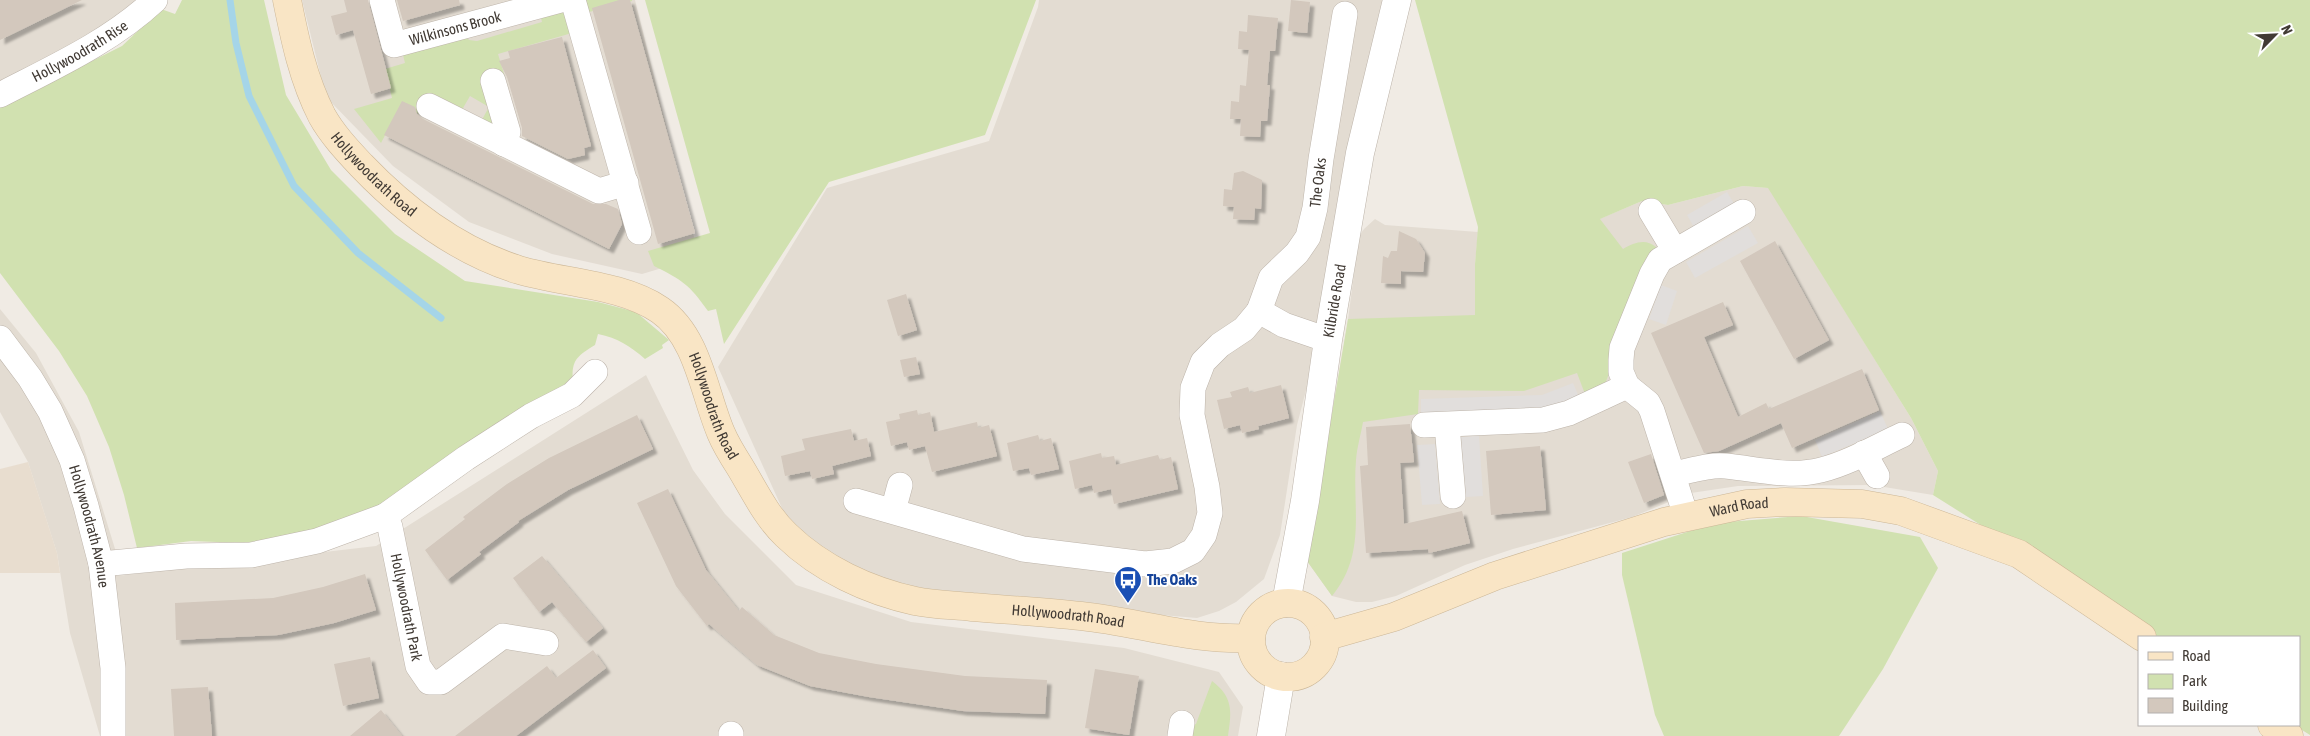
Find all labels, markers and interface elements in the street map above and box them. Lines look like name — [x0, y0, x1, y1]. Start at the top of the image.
street label: Wilkinsons Brook — [407, 7, 503, 49]
north arrow — [2250, 10, 2300, 60]
street label: Hollywoodrath Rise — [29, 16, 131, 85]
text: N — [2278, 23, 2296, 37]
street label: Hollywoodrath Road — [328, 129, 420, 220]
street label: The Oaks — [1306, 157, 1329, 208]
street label: Kilbride Road — [1320, 263, 1349, 339]
street label: Hollywoodrath Road — [686, 349, 742, 462]
street label: Hollywoodrath Avenue — [66, 463, 113, 589]
street label: Ward Road — [1708, 494, 1769, 520]
street label: Hollywoodrath Park — [387, 552, 426, 663]
bus stop icon: The Oaks — [1113, 565, 1143, 604]
place label: The Oaks — [1147, 571, 1198, 588]
street label: Hollywoodrath Road — [1011, 601, 1126, 630]
legend — [2138, 636, 2300, 726]
text: Road — [2182, 647, 2211, 664]
text: Park — [2182, 672, 2207, 689]
text: Building — [2182, 697, 2228, 714]

